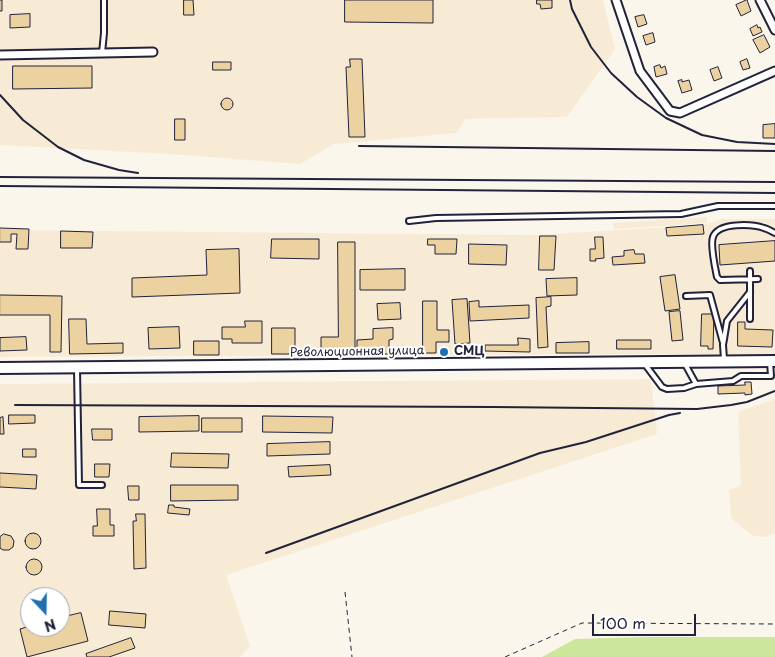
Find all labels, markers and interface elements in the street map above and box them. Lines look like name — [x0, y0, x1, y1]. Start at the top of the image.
street label: Революционная улица — [290, 344, 424, 360]
place label: СМЦ — [454, 345, 484, 359]
marker: СМЦ — [438, 346, 450, 358]
north arrow — [20, 587, 70, 637]
scale bar — [595, 604, 699, 636]
text: 100 m — [600, 611, 646, 634]
text: N — [41, 614, 59, 637]

